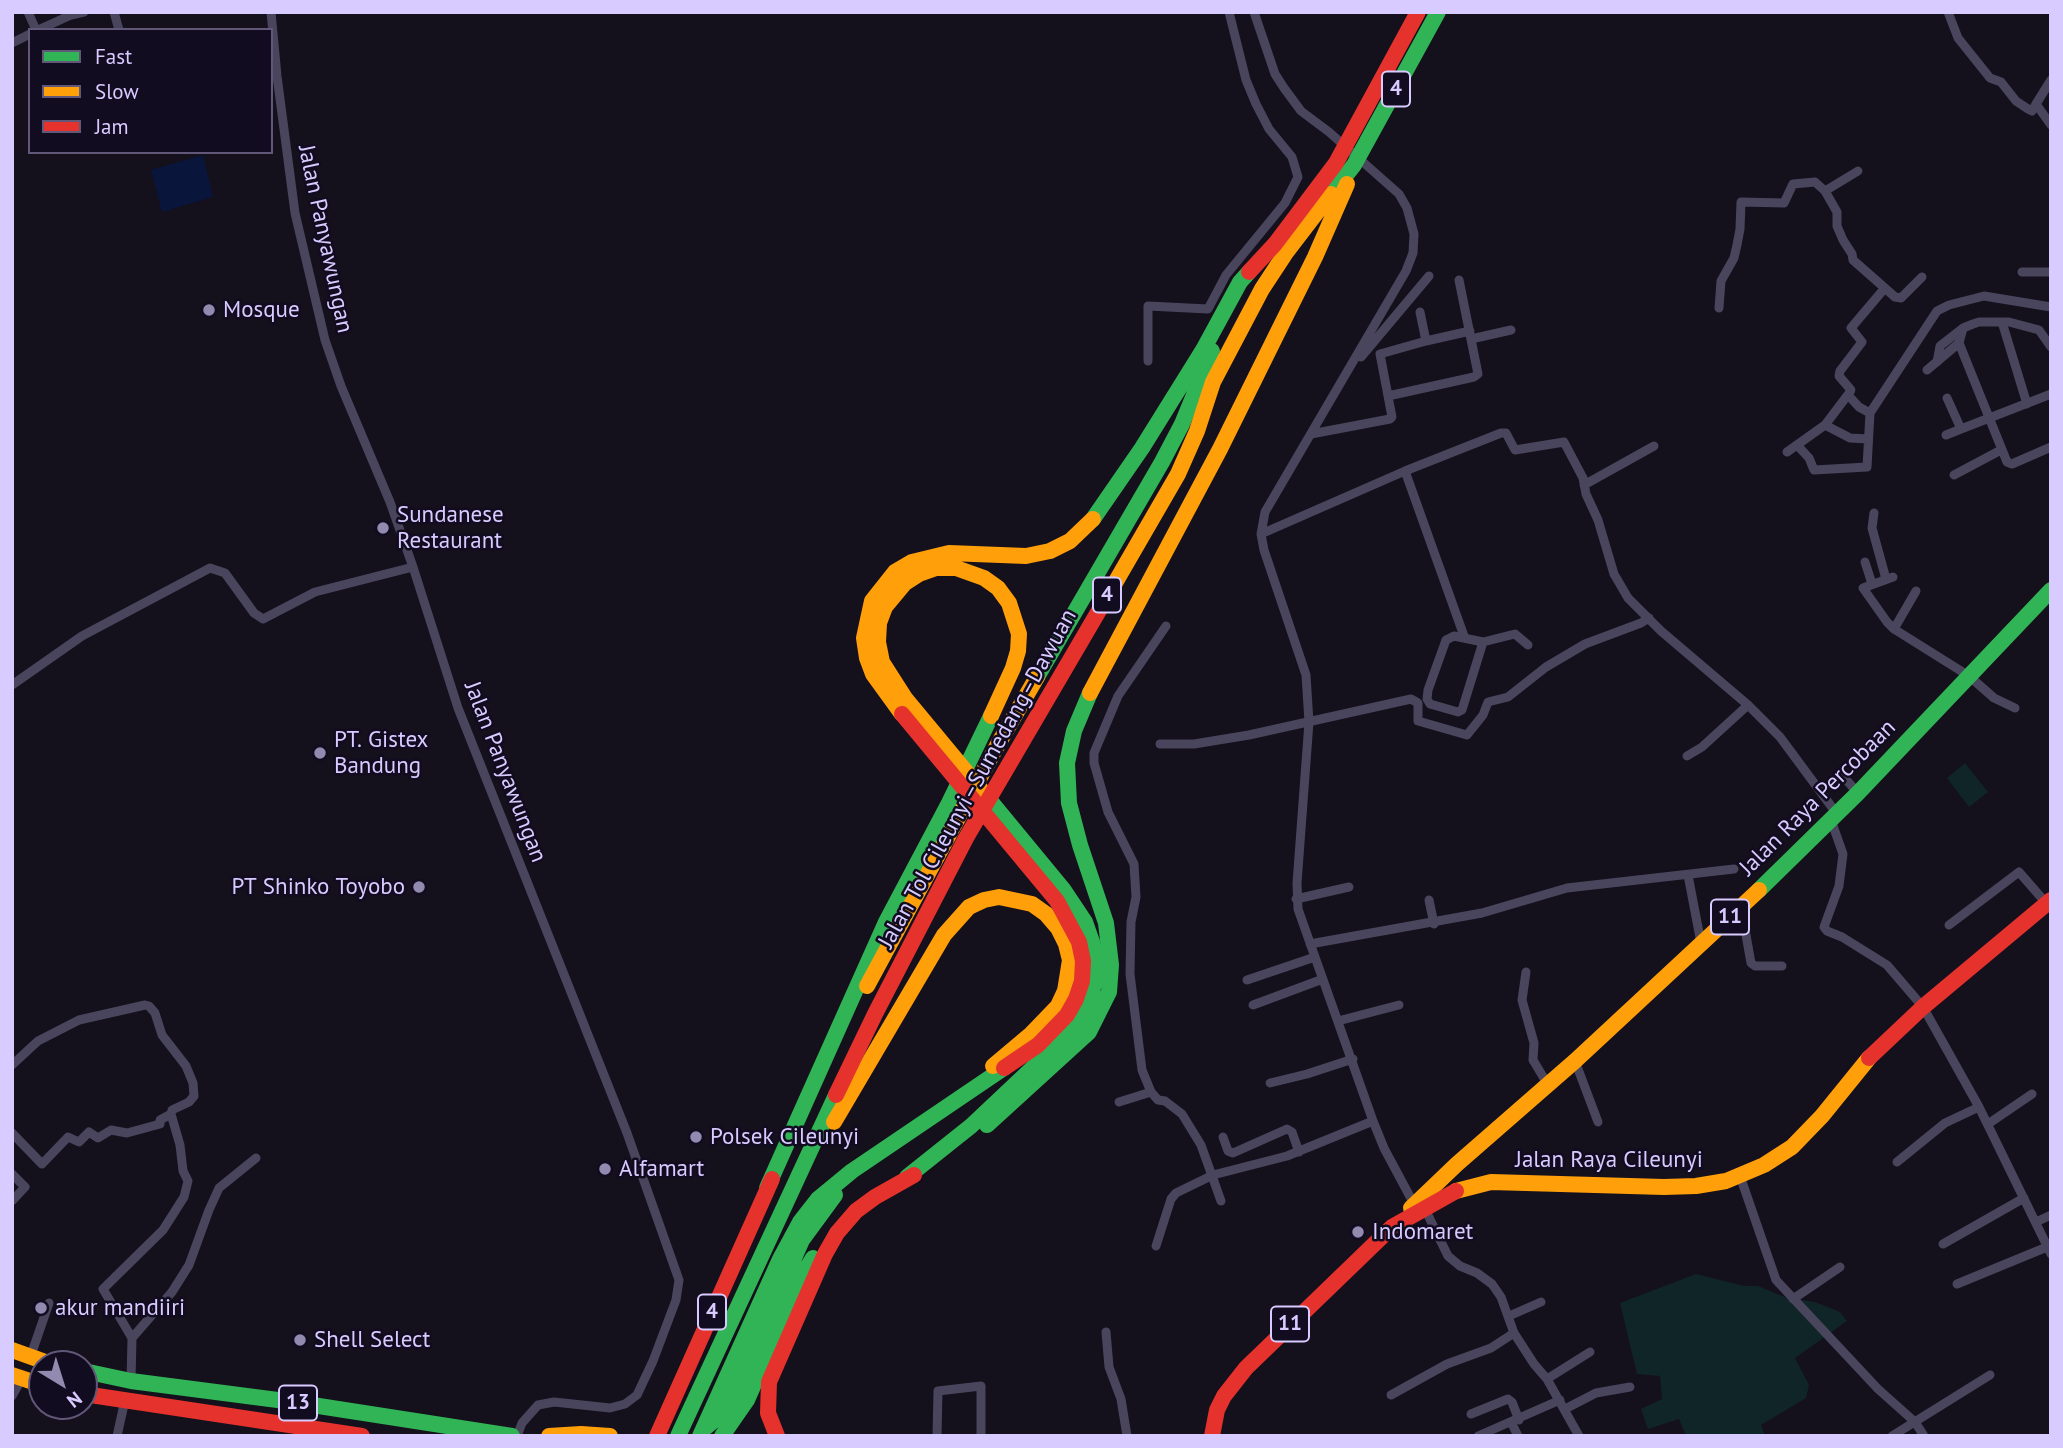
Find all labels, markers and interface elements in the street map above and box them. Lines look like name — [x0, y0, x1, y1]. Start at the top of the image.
legend — [28, 28, 273, 154]
text: Fast — [95, 43, 132, 70]
road number: 4 — [1382, 72, 1410, 106]
text: Slow — [95, 78, 139, 105]
text: Jam — [95, 113, 129, 140]
street label: Jalan Panyawungan — [292, 143, 358, 335]
place label: Mosque — [223, 296, 300, 324]
marker: Mosque — [201, 302, 217, 318]
place label: Sundanese Restaurant — [397, 501, 504, 555]
marker: Sundanese Restaurant — [375, 520, 391, 536]
road number: 4 — [1093, 578, 1121, 612]
street label: Jalan Tol Cileunyi–Sumedang–Dawuan — [873, 605, 1083, 953]
street label: Jalan Panyawungan — [458, 678, 552, 866]
street label: Jalan Raya Percobaan — [1734, 714, 1902, 882]
place label: PT. Gistex Bandung — [334, 726, 428, 780]
marker: PT. Gistex Bandung — [312, 745, 328, 761]
place label: PT Shinko Toyobo — [231, 873, 405, 901]
marker: PT Shinko Toyobo — [411, 879, 427, 895]
road number: 11 — [1711, 900, 1749, 934]
place label: Polsek Cileunyi — [710, 1123, 859, 1151]
marker: Polsek Cileunyi — [688, 1129, 704, 1145]
street label: Jalan Raya Cileunyi — [1515, 1146, 1703, 1174]
place label: Alfamart — [619, 1155, 704, 1183]
marker: Alfamart — [597, 1161, 613, 1177]
place label: Indomaret — [1372, 1218, 1473, 1246]
marker: Indomaret — [1350, 1224, 1366, 1240]
place label: akur mandiiri — [55, 1294, 185, 1322]
road number: 4 — [698, 1294, 726, 1330]
marker: akur mandiiri — [33, 1300, 49, 1316]
road number: 11 — [1271, 1306, 1309, 1342]
place label: Shell Select — [314, 1326, 430, 1354]
marker: Shell Select — [292, 1332, 308, 1348]
north arrow — [28, 1350, 98, 1420]
road number: 13 — [279, 1386, 317, 1420]
text: N — [62, 1387, 87, 1413]

